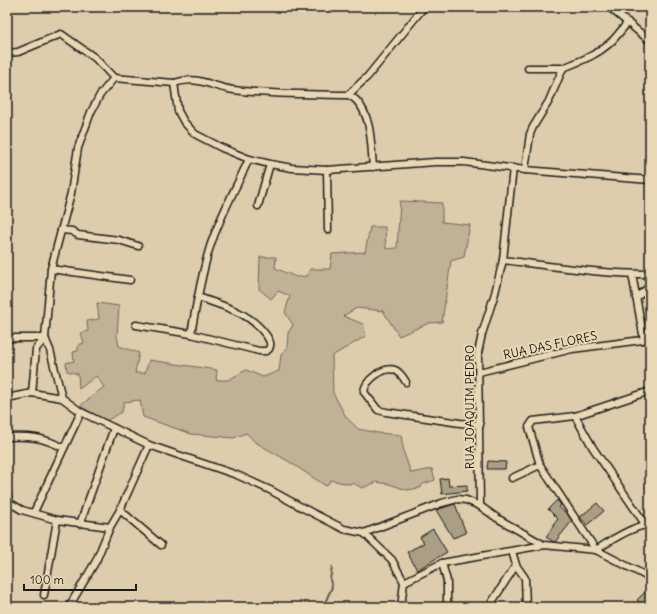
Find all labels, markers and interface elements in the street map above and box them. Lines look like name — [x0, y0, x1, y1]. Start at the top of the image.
street label: RUA DAS FLORES — [502, 328, 599, 362]
street label: RUA JOAQUIM PEDRO — [462, 345, 477, 469]
scale bar — [24, 566, 136, 592]
text: 100 m — [30, 572, 64, 587]

